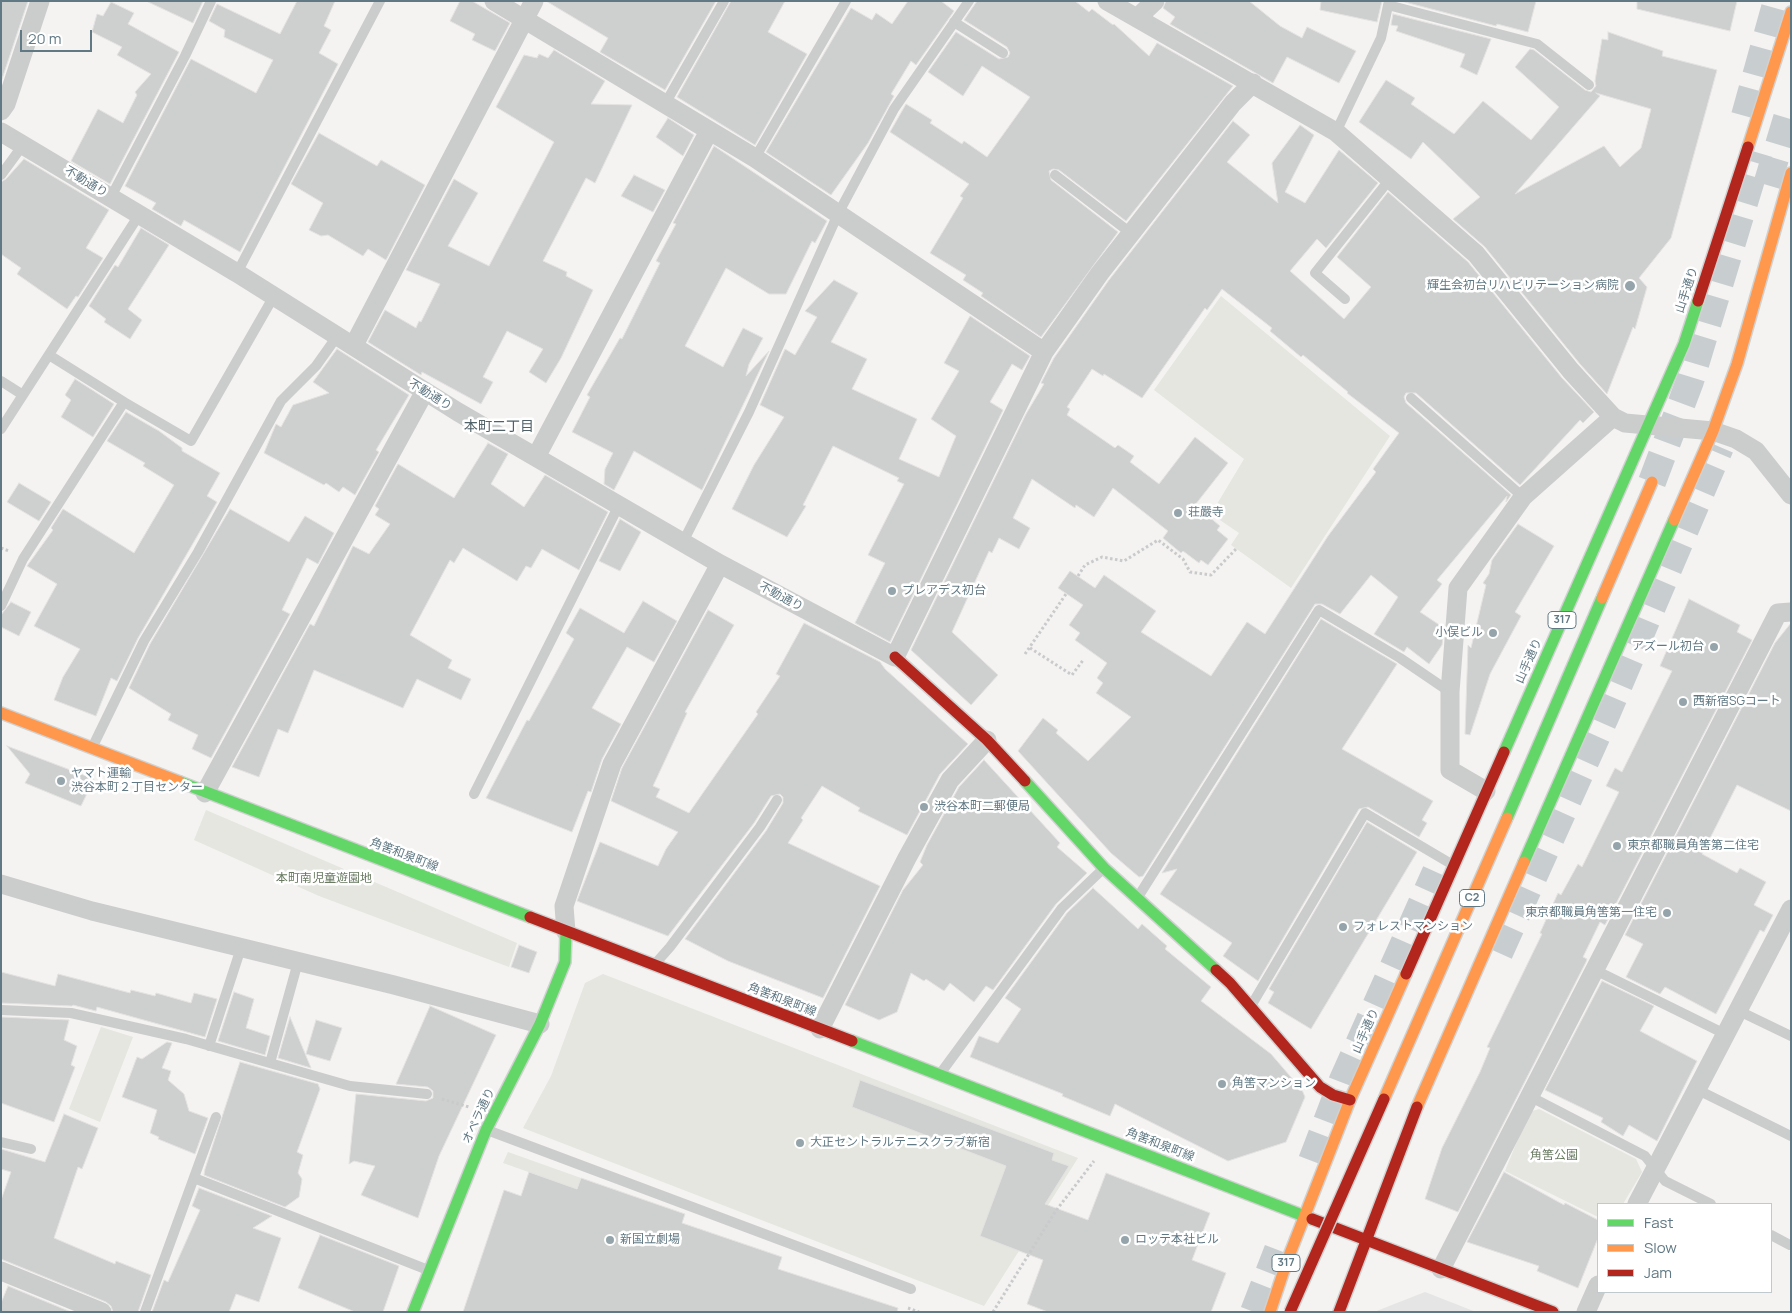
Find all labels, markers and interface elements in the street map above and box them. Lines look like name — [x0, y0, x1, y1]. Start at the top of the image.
scale bar — [22, 20, 95, 52]
text: 20 m — [28, 28, 61, 49]
street label: 不動通り — [62, 163, 110, 201]
street label: 山手通り — [1673, 265, 1701, 315]
place label: 輝生会初台リハビリテーション病院 — [1427, 279, 1619, 293]
marker: 輝生会初台リハビリテーション病院 — [1623, 279, 1637, 293]
street label: 不動通り — [406, 376, 454, 414]
district label: 本町二丁目 — [464, 419, 534, 435]
place label: 荘嚴寺 — [1188, 506, 1224, 520]
marker: 荘嚴寺 — [1172, 507, 1184, 519]
street label: 不動通り — [756, 579, 806, 615]
place label: プレアデス初台 — [902, 584, 986, 598]
marker: プレアデス初台 — [886, 585, 898, 597]
road number: 317 — [1548, 612, 1576, 628]
place label: 小俣ビル — [1435, 626, 1483, 640]
marker: 小俣ビル — [1487, 627, 1499, 639]
street label: 山手通り — [1513, 636, 1545, 686]
place label: アズール初台 — [1632, 640, 1704, 654]
marker: アズール初台 — [1708, 641, 1720, 653]
place label: 西新宿SGコート — [1693, 695, 1781, 709]
marker: 西新宿SGコート — [1677, 696, 1689, 708]
place label: ヤマト運輸 渋谷本町２丁目センター — [71, 767, 203, 795]
marker: ヤマト運輸 渋谷本町２丁目センター — [55, 775, 67, 787]
place label: 渋谷本町二郵便局 — [934, 800, 1030, 814]
marker: 渋谷本町二郵便局 — [918, 801, 930, 813]
street label: 角筈和泉町線 — [368, 835, 440, 875]
place label: 東京都職員角筈第二住宅 — [1627, 839, 1759, 853]
marker: 東京都職員角筈第二住宅 — [1611, 840, 1623, 852]
park label: 本町南児童遊園地 — [276, 872, 372, 886]
road number: C2 — [1460, 890, 1484, 906]
place label: 東京都職員角筈第一住宅 — [1525, 906, 1657, 920]
marker: 東京都職員角筈第一住宅 — [1661, 907, 1673, 919]
place label: フォレストマンション — [1353, 920, 1473, 934]
marker: フォレストマンション — [1337, 921, 1349, 933]
street label: 角筈和泉町線 — [746, 980, 818, 1020]
street label: 山手通り — [1350, 1006, 1382, 1056]
place label: 角筈マンション — [1232, 1077, 1316, 1091]
marker: 角筈マンション — [1216, 1078, 1228, 1090]
street label: オペラ通り — [460, 1086, 498, 1146]
street label: 角筈和泉町線 — [1124, 1125, 1196, 1165]
place label: 大正セントラルテニスクラブ新宿 — [810, 1136, 990, 1150]
marker: 大正セントラルテニスクラブ新宿 — [794, 1137, 806, 1149]
park label: 角筈公園 — [1530, 1149, 1578, 1163]
legend — [1597, 1203, 1772, 1293]
text: Fast — [1644, 1212, 1673, 1233]
place label: 新国立劇場 — [620, 1233, 680, 1247]
place label: ロッテ本社ビル — [1135, 1233, 1219, 1247]
marker: 新国立劇場 — [604, 1234, 616, 1246]
marker: ロッテ本社ビル — [1119, 1234, 1131, 1246]
text: Slow — [1644, 1237, 1677, 1258]
road number: 317 — [1272, 1254, 1300, 1272]
text: Jam — [1644, 1262, 1672, 1283]

